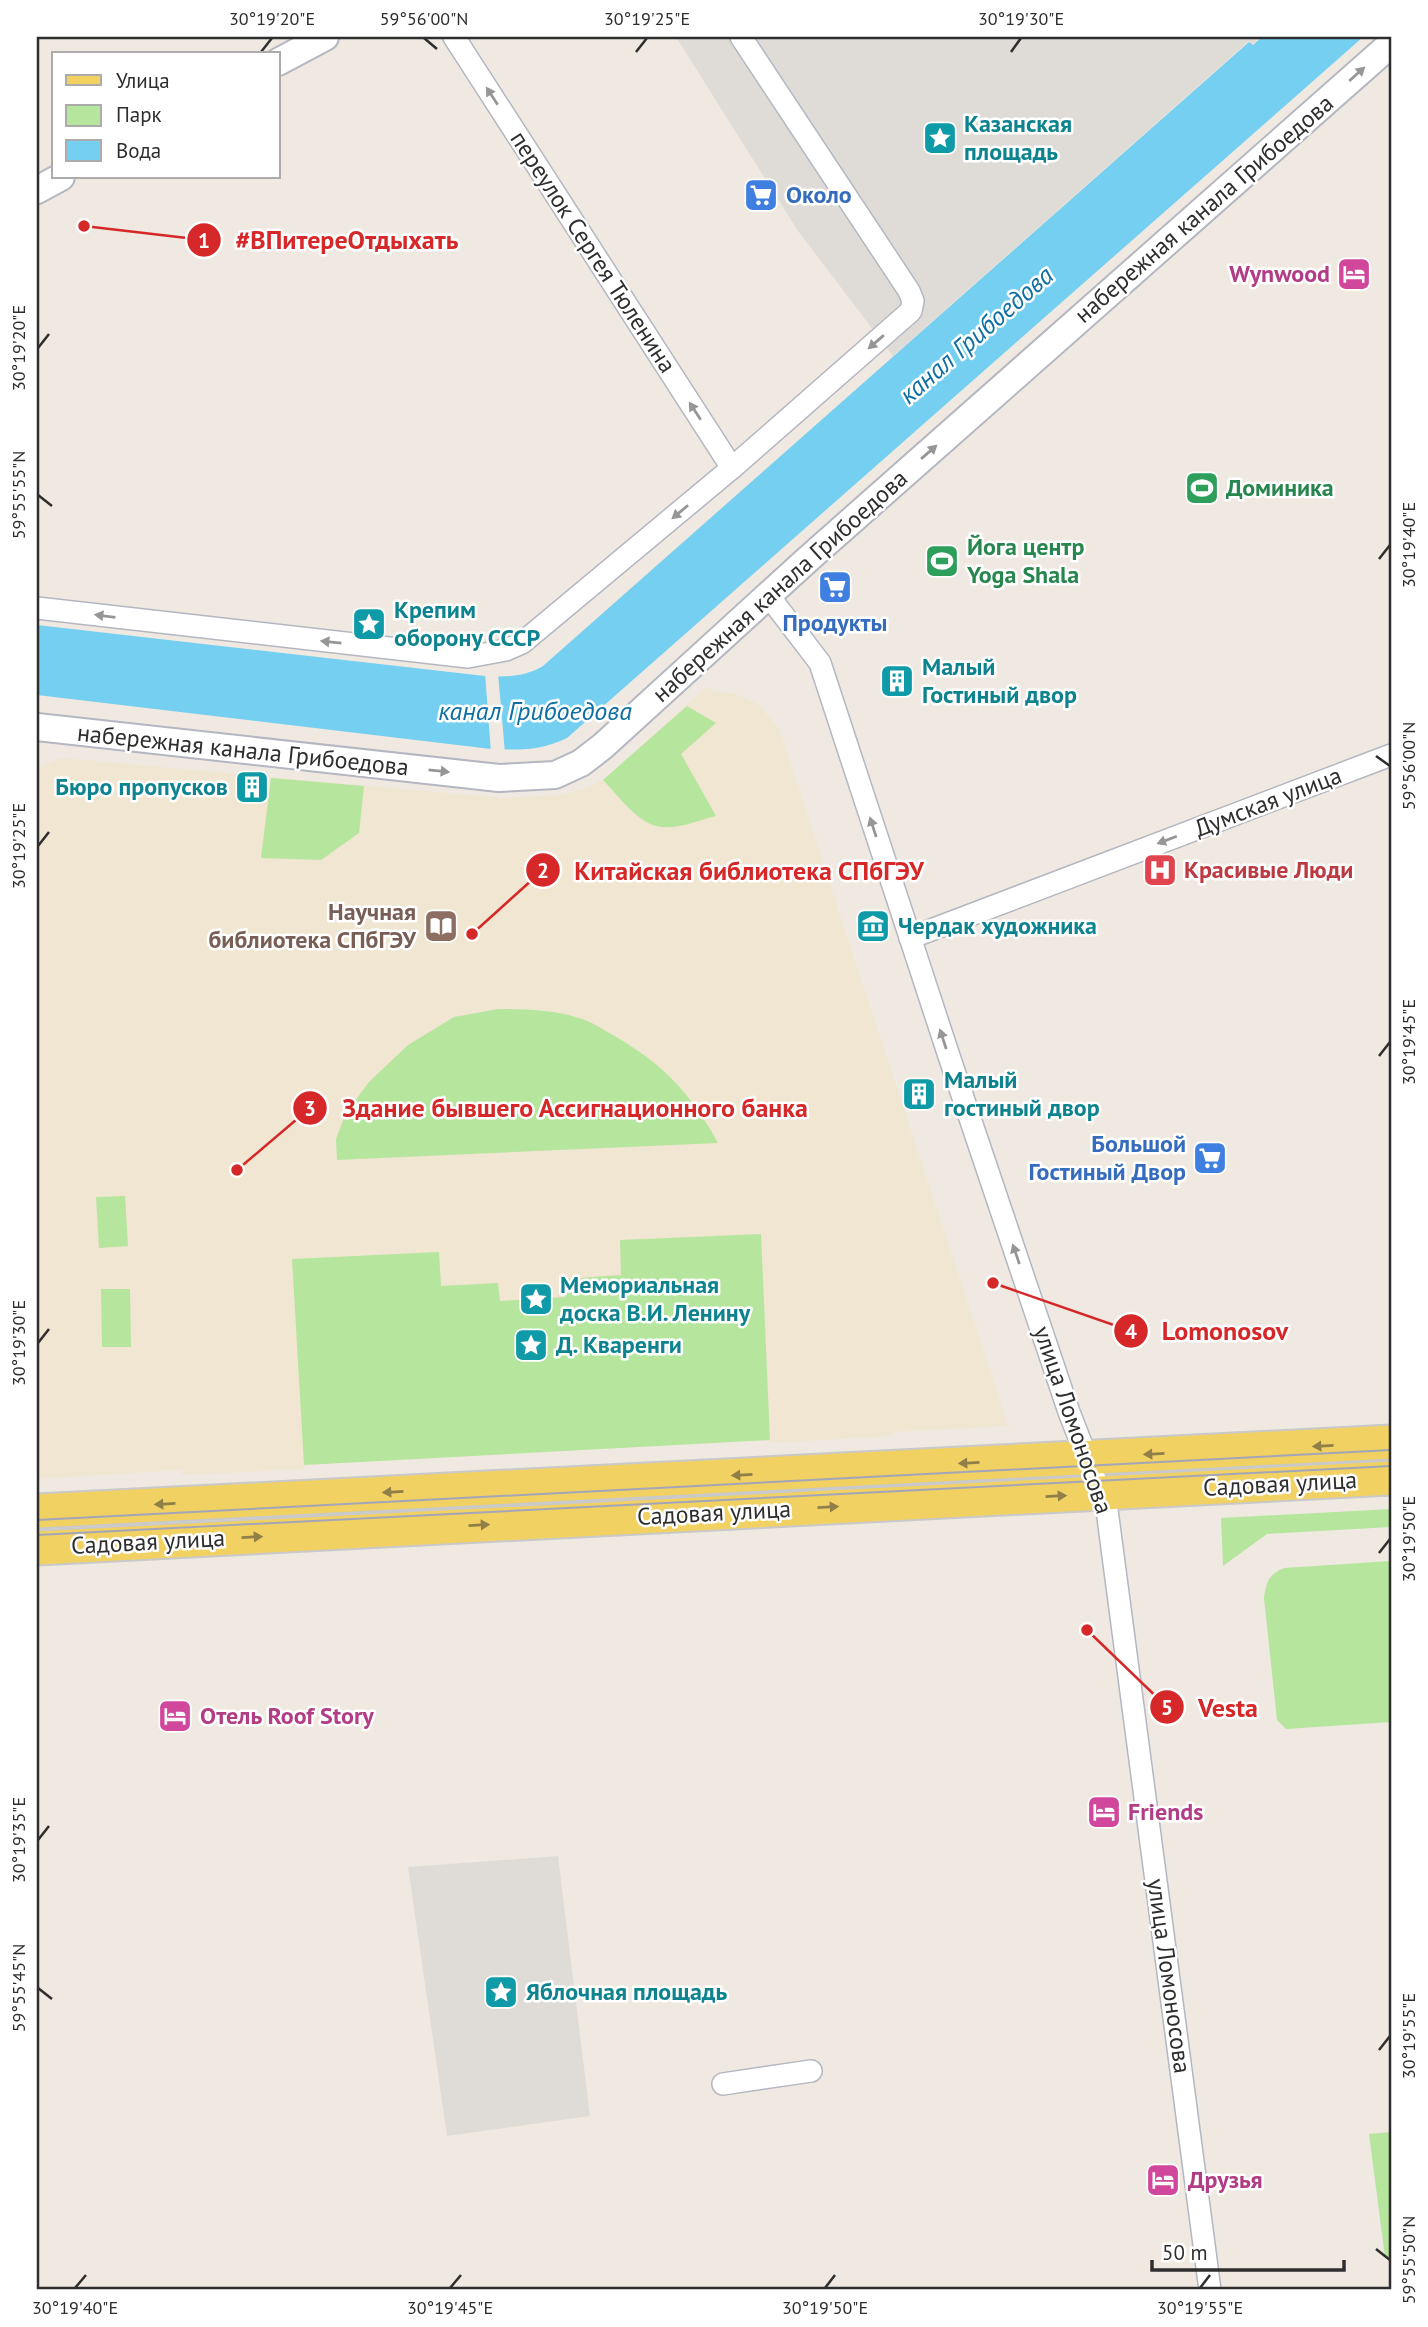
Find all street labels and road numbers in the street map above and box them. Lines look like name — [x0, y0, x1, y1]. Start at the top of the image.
street label: набережная канала Грибоедова — [1068, 88, 1340, 330]
street label: переулок Сергея Тюленина — [504, 125, 683, 379]
street label: набережная канала Грибоедова — [645, 463, 914, 709]
street label: набережная канала Грибоедова — [76, 717, 410, 782]
street label: Думская улица — [1190, 759, 1346, 844]
street label: улица Ломоносова — [1027, 1322, 1120, 1518]
street label: Садовая улица — [1202, 1464, 1358, 1503]
street label: Садовая улица — [636, 1493, 792, 1532]
street label: Садовая улица — [70, 1522, 226, 1561]
street label: улица Ломоносова — [1140, 1877, 1199, 2075]

